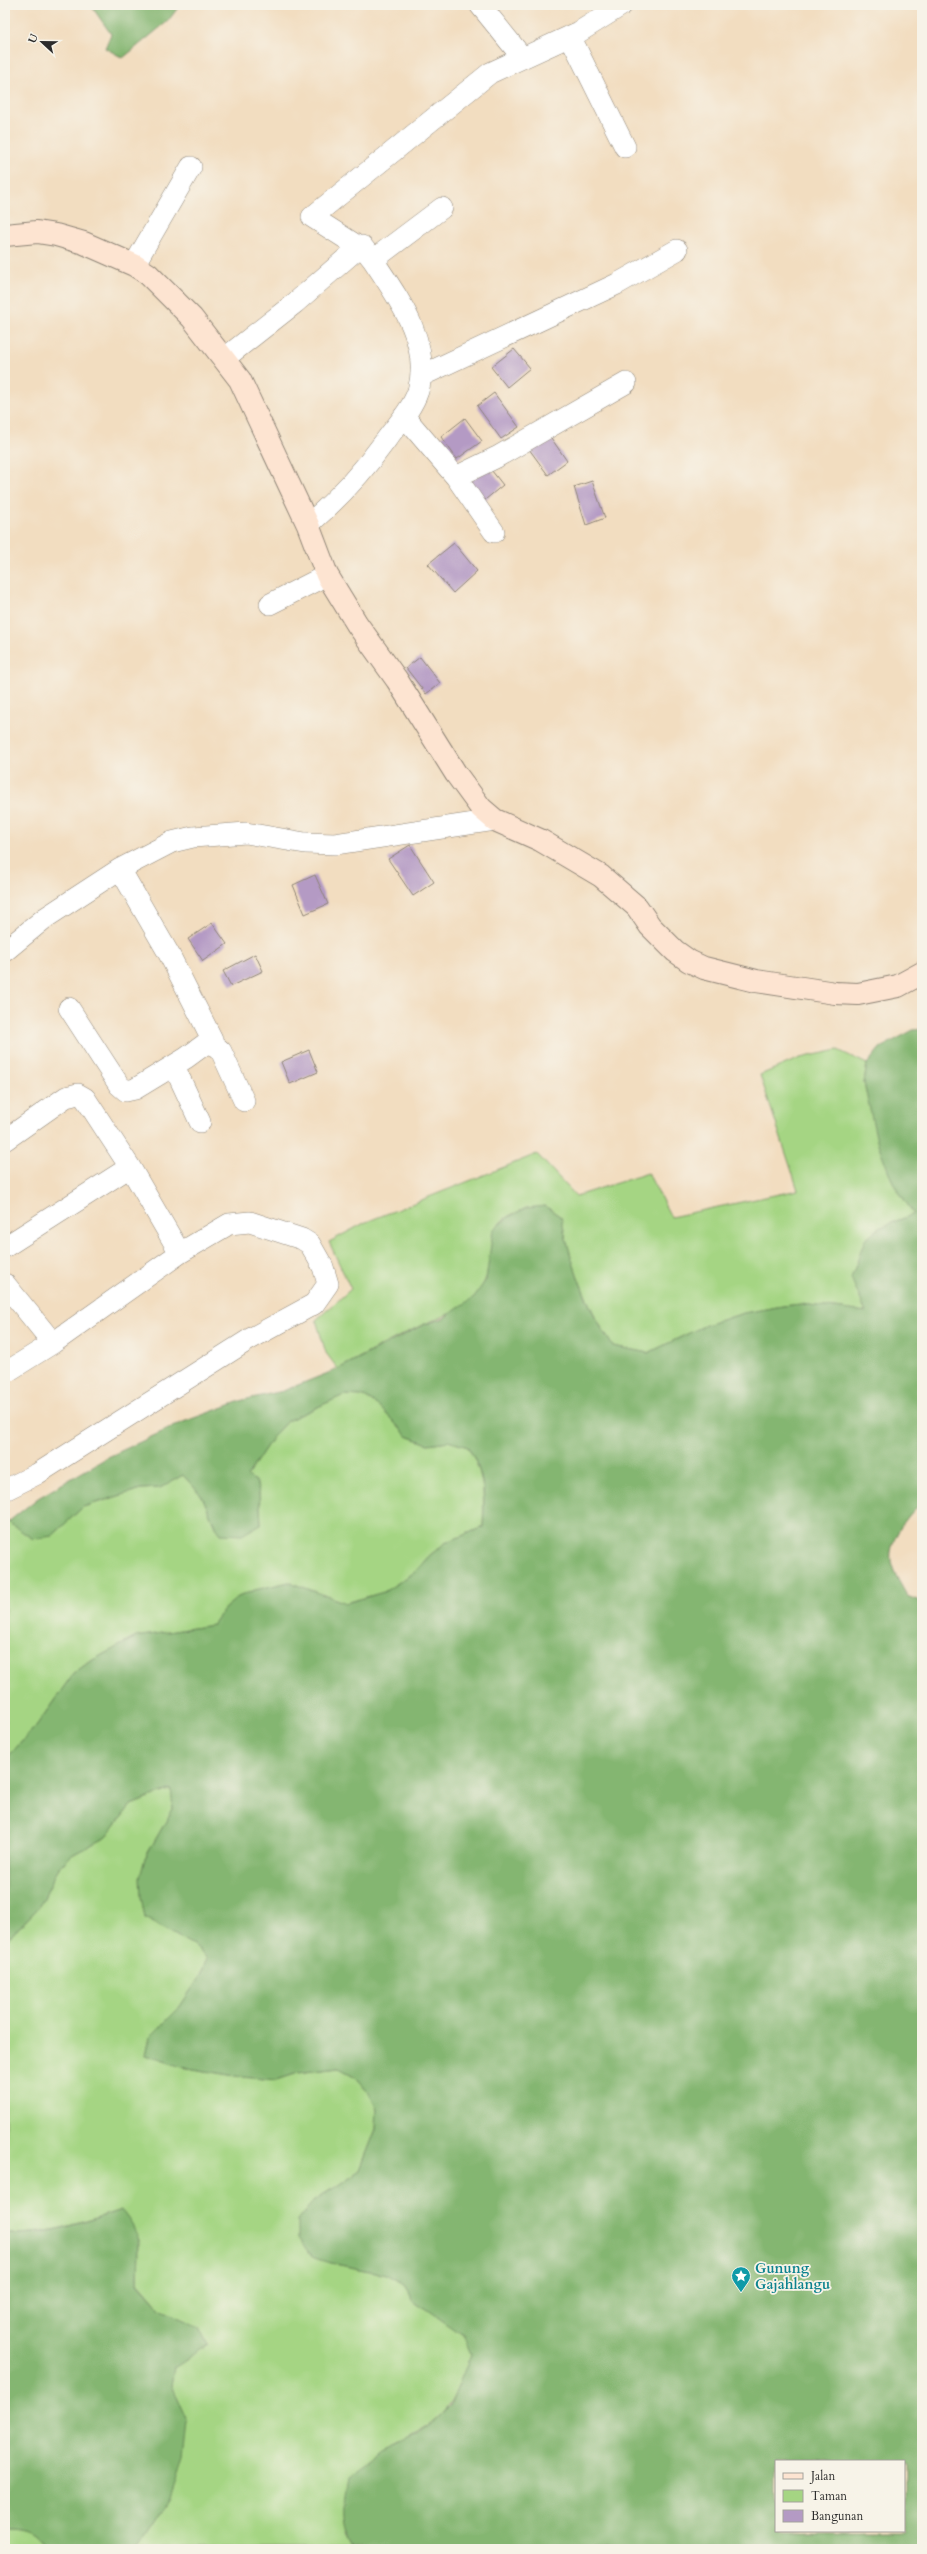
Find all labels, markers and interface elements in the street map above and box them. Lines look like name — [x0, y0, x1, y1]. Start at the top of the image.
north arrow — [22, 22, 62, 62]
text: U — [25, 31, 42, 45]
place label: Gunung Gajahlangu — [755, 2259, 830, 2294]
place icon: Gunung Gajahlangu — [730, 2265, 752, 2293]
legend — [775, 2460, 905, 2532]
text: Jalan — [809, 2468, 835, 2484]
text: Taman — [811, 2488, 847, 2504]
text: Bangunan — [811, 2508, 863, 2524]

